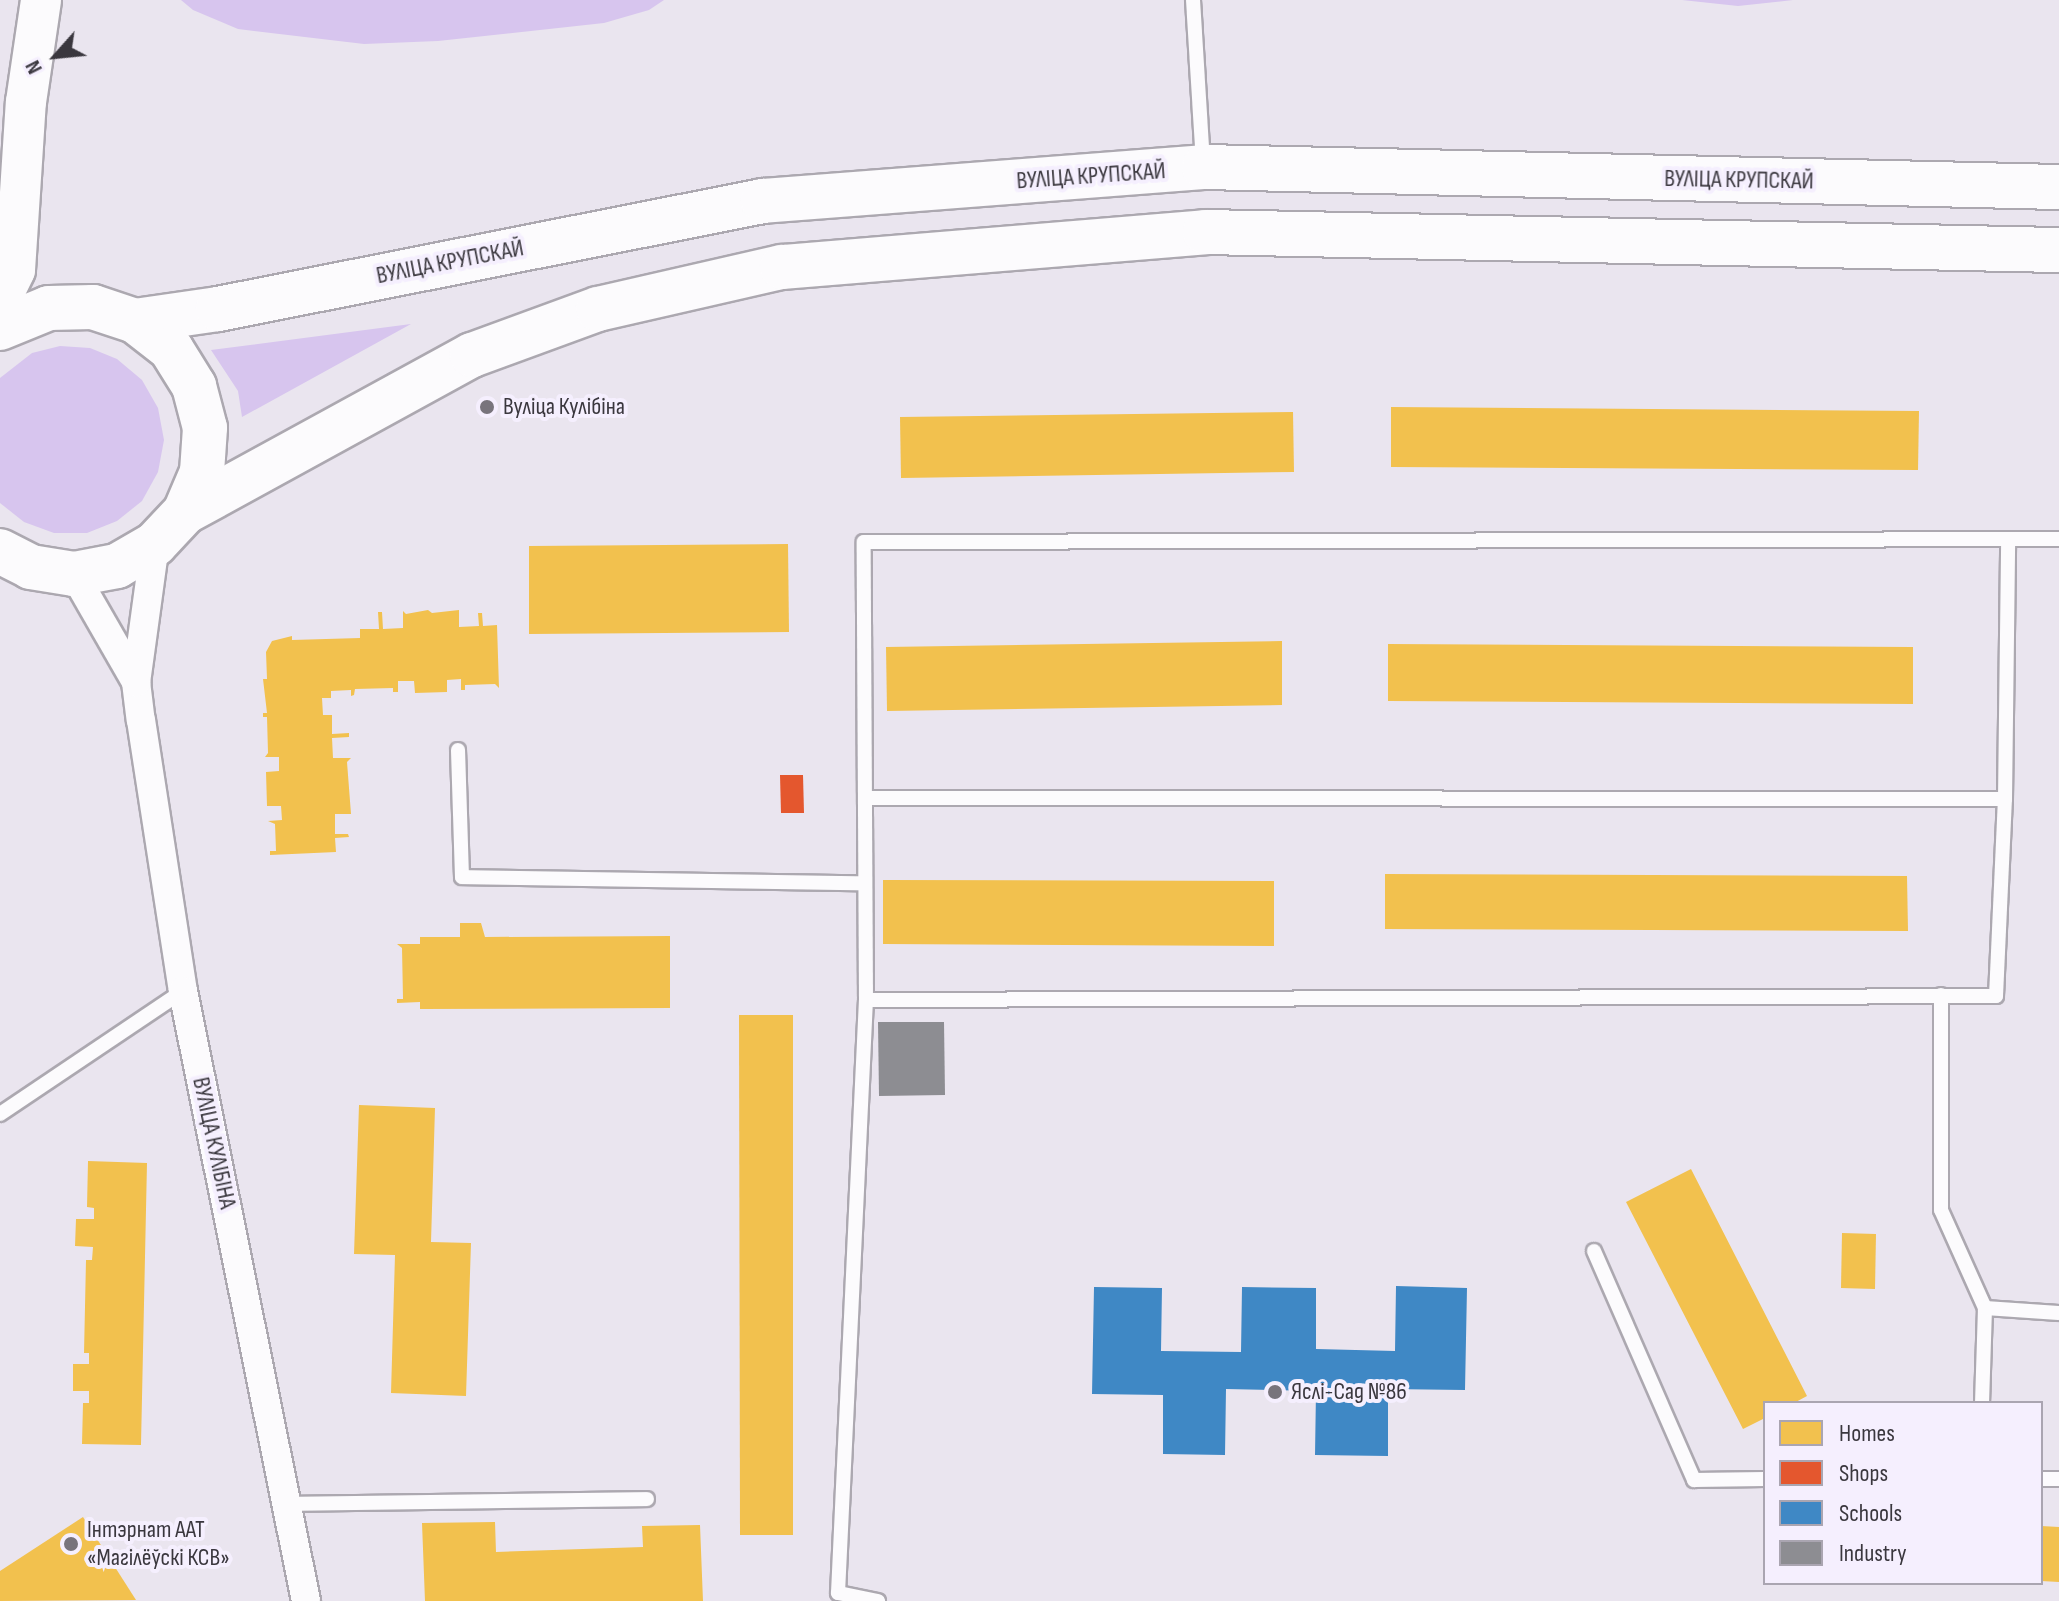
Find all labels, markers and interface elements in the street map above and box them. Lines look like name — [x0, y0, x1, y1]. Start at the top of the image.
north arrow — [16, 16, 96, 96]
text: N — [19, 56, 49, 78]
street label: ВУЛІЦА КРУПСКАЙ — [1015, 156, 1167, 196]
street label: ВУЛІЦА КРУПСКАЙ — [1664, 164, 1814, 196]
street label: ВУЛІЦА КРУПСКАЙ — [374, 234, 526, 290]
place label: Вуліца Кулібіна — [503, 393, 625, 421]
marker: Вуліца Кулібіна — [478, 398, 496, 416]
street label: ВУЛІЦА КУЛІБІНА — [186, 1075, 242, 1211]
place label: Яслі-Сад №86 — [1291, 1378, 1407, 1406]
marker: Яслі-Сад №86 — [1266, 1383, 1284, 1401]
legend — [1763, 1401, 2043, 1585]
text: Homes — [1839, 1419, 1895, 1448]
text: Shops — [1839, 1459, 1888, 1488]
text: Schools — [1839, 1499, 1902, 1528]
place label: Інтэрнат ААТ «Магілёўскі КСВ» — [87, 1516, 230, 1572]
marker: Інтэрнат ААТ «Магілёўскі КСВ» — [62, 1535, 80, 1553]
text: Industry — [1839, 1539, 1906, 1568]

